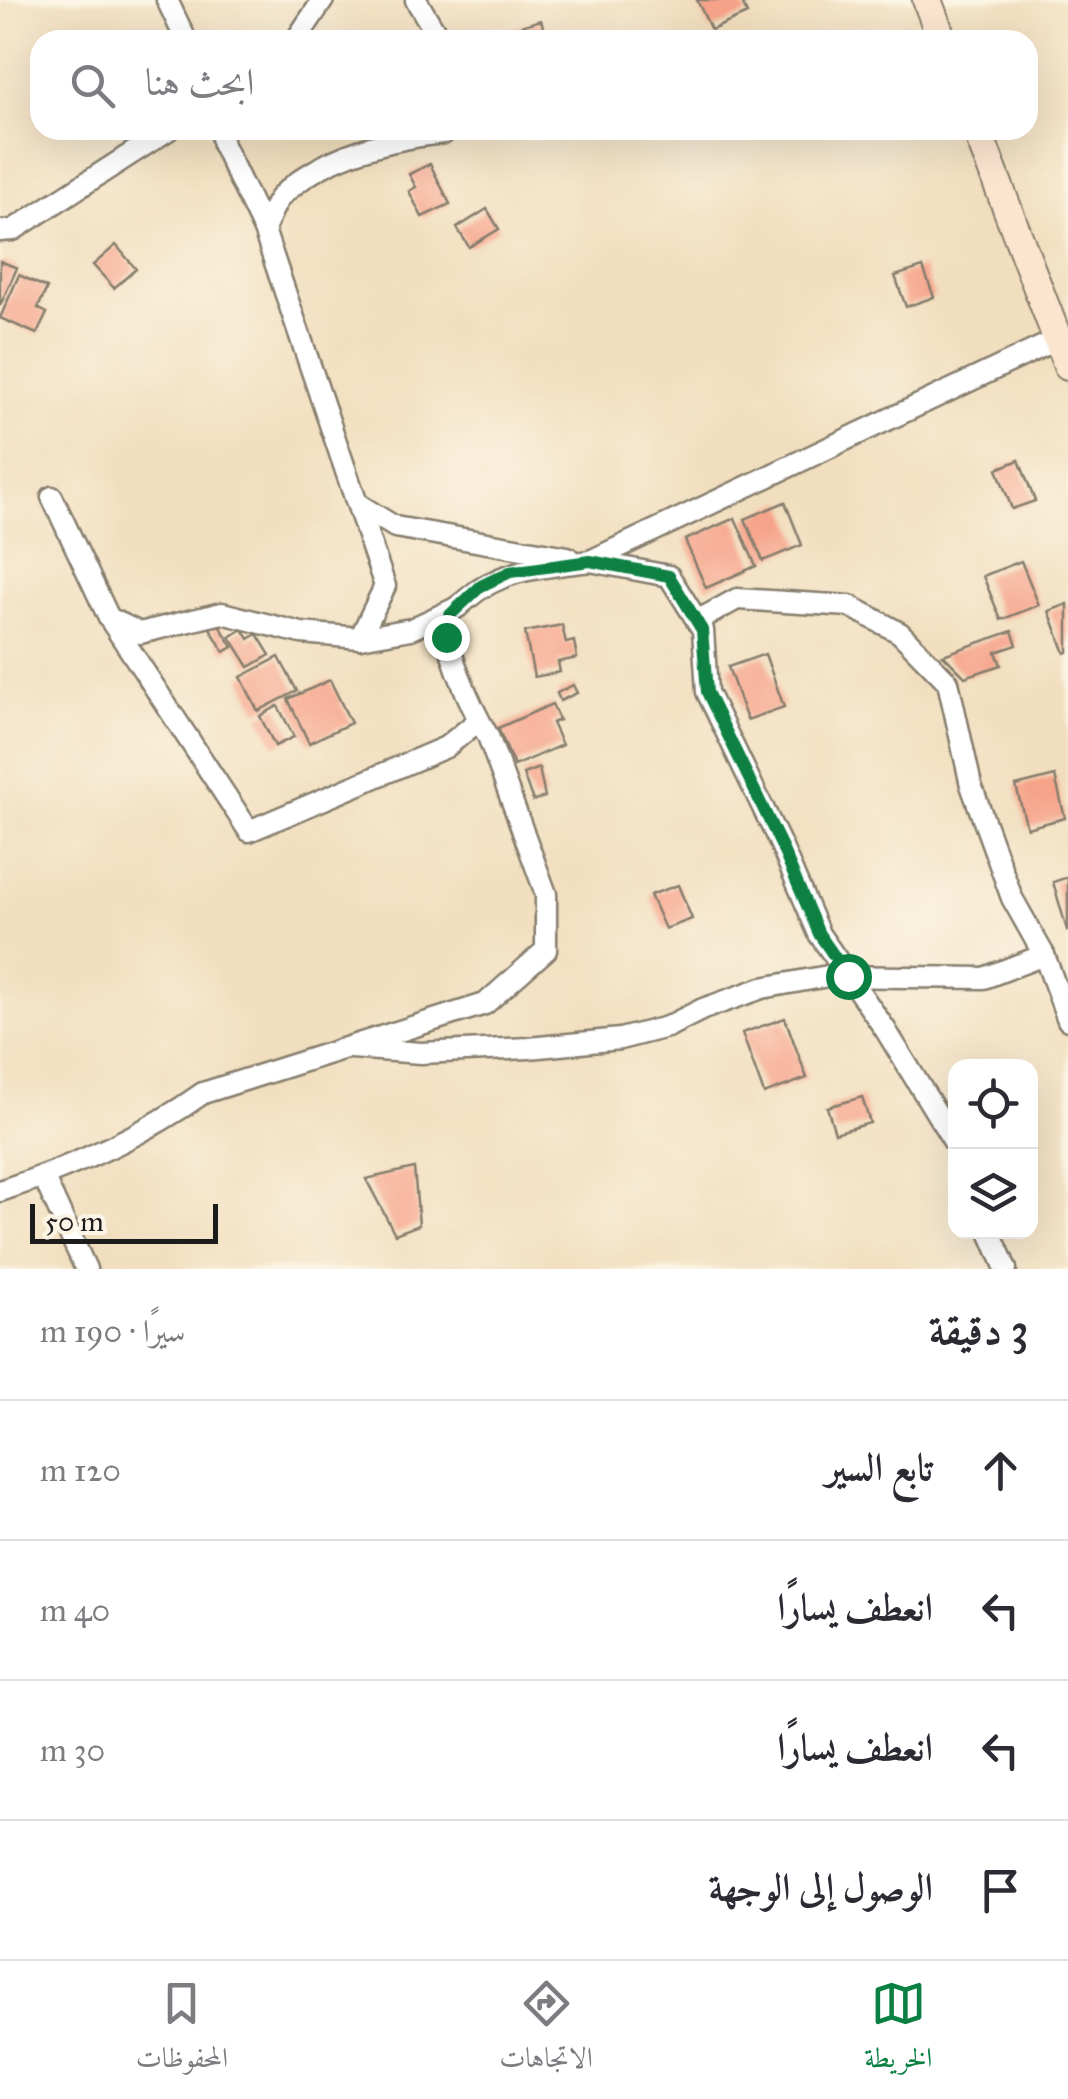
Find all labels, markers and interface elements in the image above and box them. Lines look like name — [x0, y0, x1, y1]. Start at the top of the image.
search box — [30, 30, 1038, 140]
icon: search — [65, 58, 120, 113]
text: ابحث هنا — [145, 59, 255, 105]
route end — [424, 615, 470, 661]
route start — [826, 954, 872, 1000]
map controls — [948, 1059, 1038, 1239]
button: locate — [948, 1059, 1038, 1149]
button: layers — [948, 1149, 1038, 1239]
scale bar — [30, 1199, 218, 1244]
text: 50 m — [45, 1204, 104, 1239]
text: 3 دقيقة — [929, 1304, 1028, 1356]
text: سيرًا · 190 m — [40, 1312, 185, 1351]
icon: ahead — [973, 1443, 1028, 1498]
text: تابع السير — [826, 1444, 933, 1490]
text: 120 m — [40, 1451, 121, 1490]
icon: left — [973, 1583, 1028, 1638]
text: انعطف يسارًا — [777, 1584, 933, 1630]
text: 40 m — [40, 1591, 110, 1630]
icon: left — [973, 1723, 1028, 1778]
text: انعطف يسارًا — [777, 1724, 933, 1770]
text: 30 m — [40, 1731, 105, 1770]
icon: arrive — [973, 1863, 1028, 1918]
text: الوصول إلى الوجهة — [708, 1864, 933, 1910]
tab: المحفوظات — [136, 1976, 228, 2085]
tab: الاتجاهات — [499, 1976, 593, 2085]
tab: الخريطة — [864, 1976, 932, 2085]

